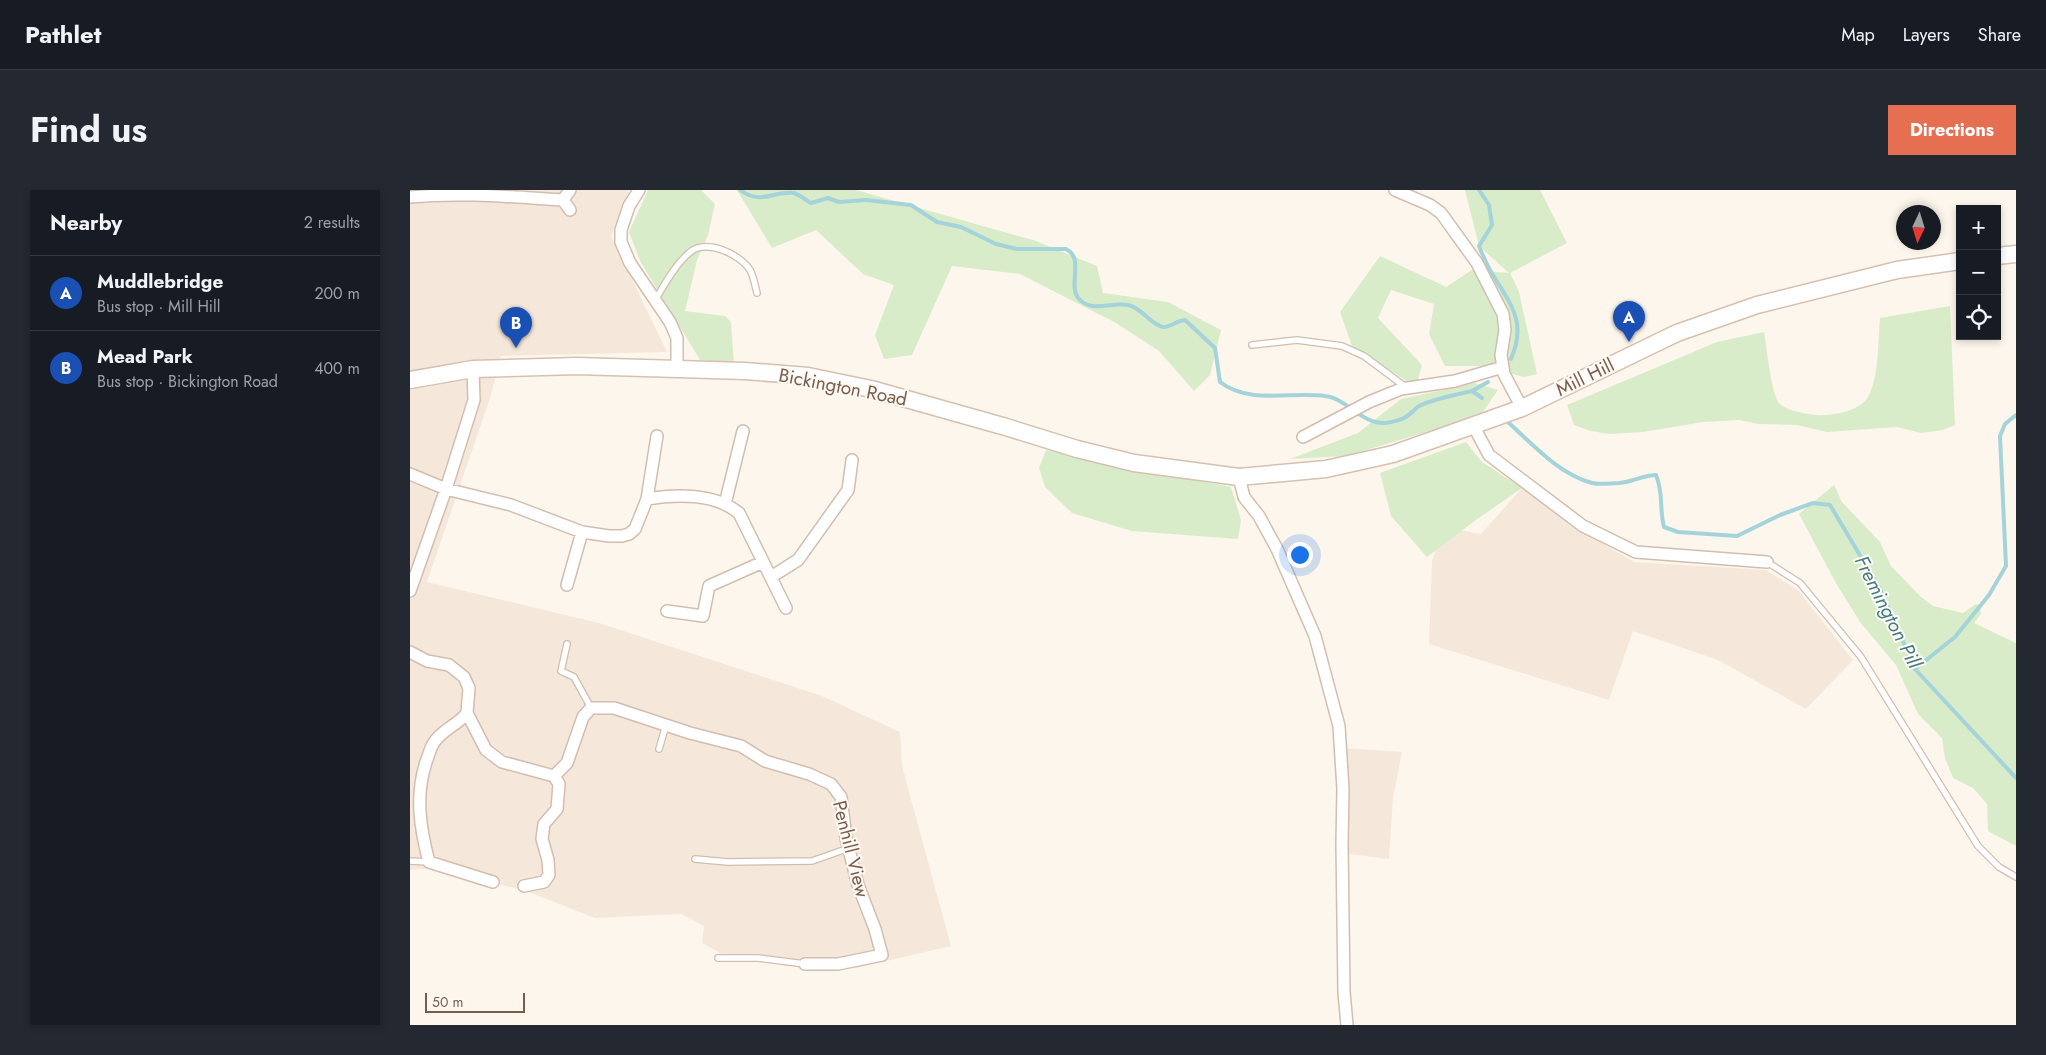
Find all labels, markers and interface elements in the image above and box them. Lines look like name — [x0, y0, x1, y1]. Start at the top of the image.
text: Pathlet — [25, 17, 101, 52]
text: Map — [1841, 22, 1875, 48]
text: Layers — [1903, 22, 1950, 48]
text: Share — [1978, 22, 2021, 48]
text: Find us — [30, 105, 147, 155]
button: Directions — [1888, 105, 2016, 155]
north arrow — [1896, 205, 1941, 250]
map controls — [1956, 205, 2001, 340]
button: + — [1956, 205, 2001, 250]
text: Nearby — [50, 208, 122, 238]
text: 2 results — [304, 211, 360, 234]
button: − — [1956, 250, 2001, 295]
text: Muddlebridge — [97, 268, 223, 295]
text: A — [60, 282, 72, 305]
text: 200 m — [314, 282, 360, 305]
text: Bus stop · Mill Hill — [97, 295, 220, 318]
button: locate — [1956, 295, 2001, 340]
pin: A — [1613, 301, 1645, 342]
pin: B — [500, 307, 532, 348]
text: Mead Park — [97, 343, 193, 370]
street label: Mill Hill — [1551, 351, 1619, 403]
text: B — [61, 357, 71, 380]
text: 400 m — [314, 357, 360, 380]
street label: Bickington Road — [776, 361, 910, 413]
text: Bus stop · Bickington Road — [97, 370, 278, 393]
your location — [1287, 542, 1313, 568]
water label: Fremington Pill — [1847, 551, 1930, 675]
street label: Penhill View — [826, 798, 876, 900]
scale bar — [425, 990, 525, 1013]
text: 50 m — [432, 992, 463, 1012]

